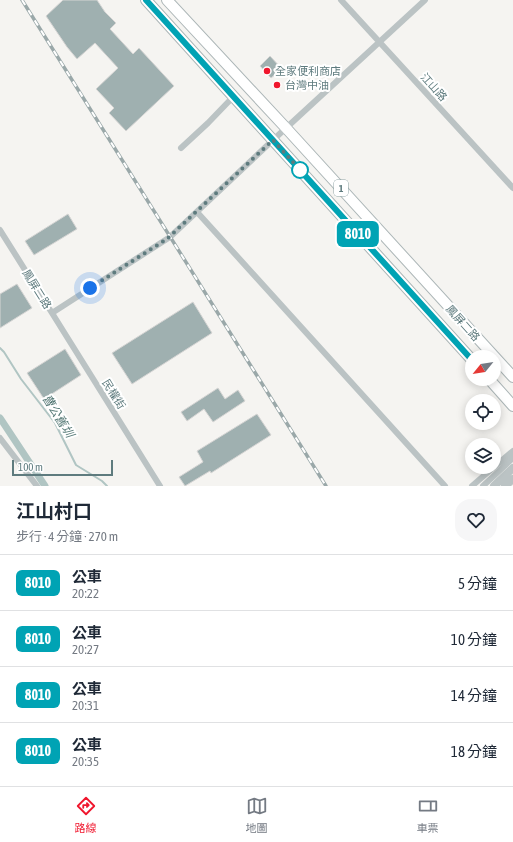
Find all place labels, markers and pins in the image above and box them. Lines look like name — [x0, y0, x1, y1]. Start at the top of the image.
place label: 全家便利商店 — [275, 65, 341, 77]
marker: 全家便利商店 — [262, 66, 272, 76]
place label: 台灣中油 — [285, 79, 329, 91]
marker: 台灣中油 — [272, 80, 282, 90]
unlabelled marker — [291, 161, 309, 179]

